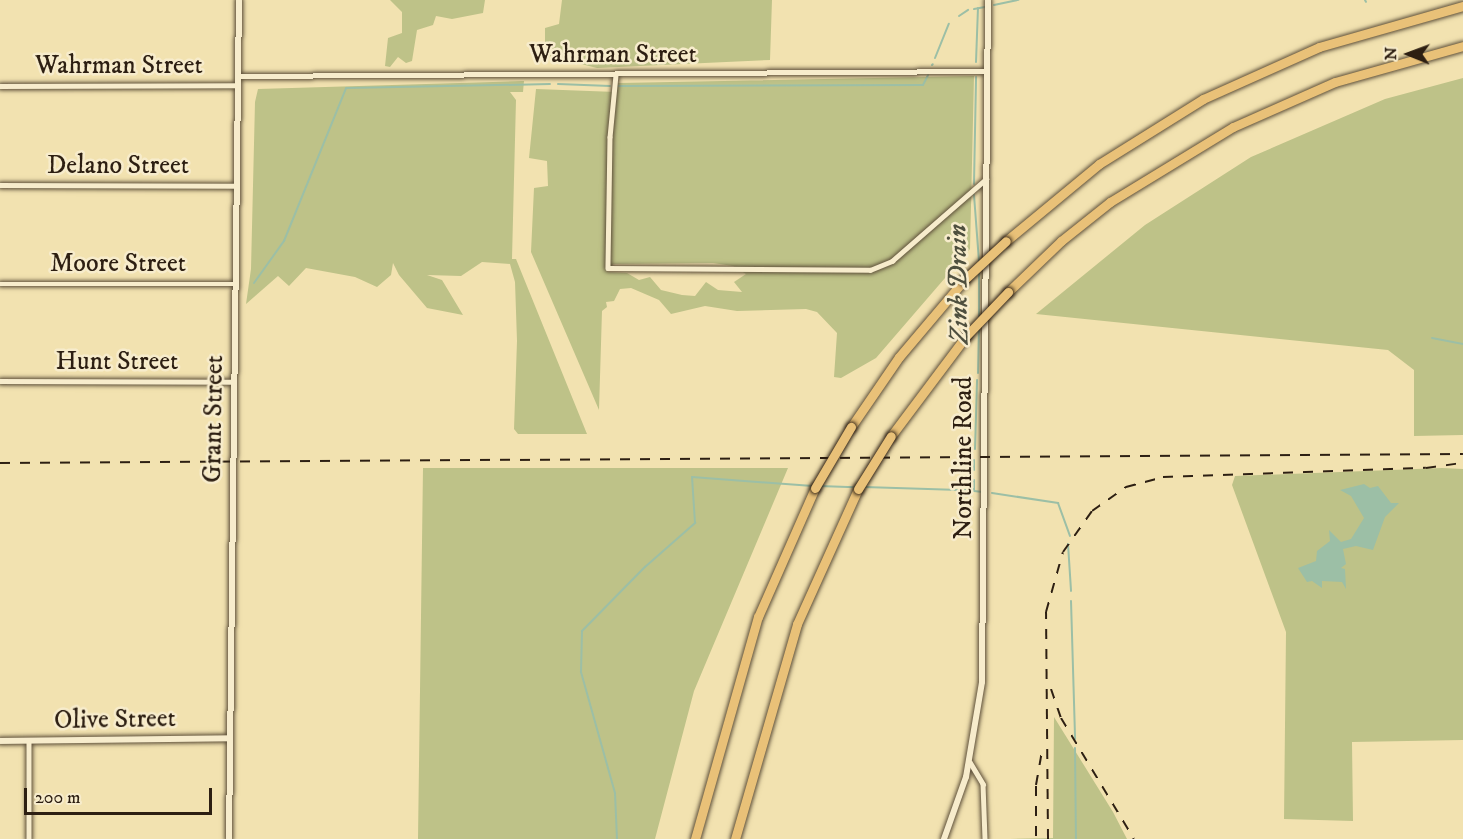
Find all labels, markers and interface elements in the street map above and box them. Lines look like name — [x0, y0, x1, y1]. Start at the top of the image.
north arrow — [1379, 24, 1439, 84]
street label: Wahrman Street — [529, 39, 697, 71]
text: N — [1381, 47, 1401, 60]
street label: Wahrman Street — [35, 50, 203, 82]
street label: Delano Street — [47, 150, 189, 182]
water label: Zink Drain — [942, 224, 976, 344]
street label: Moore Street — [50, 248, 186, 280]
street label: Hunt Street — [56, 346, 178, 378]
street label: Grant Street — [197, 355, 231, 483]
street label: Northline Road — [948, 376, 980, 540]
street label: Olive Street — [54, 703, 176, 737]
scale bar — [27, 776, 214, 814]
text: 200 m — [35, 787, 81, 809]

